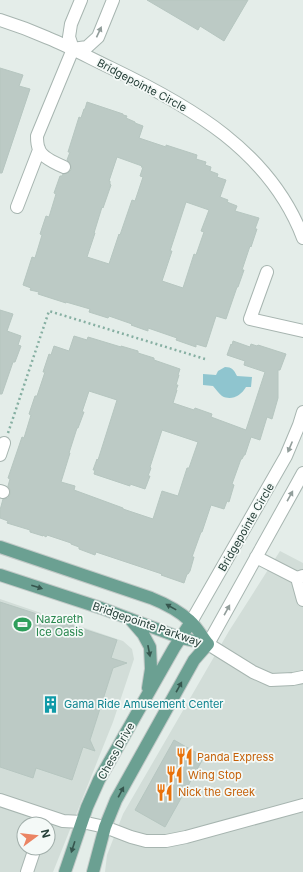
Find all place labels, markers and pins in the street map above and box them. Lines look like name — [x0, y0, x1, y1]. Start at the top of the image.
place label: Nazareth Ice Oasis — [36, 612, 84, 639]
sports icon: Nazareth Ice Oasis — [13, 615, 33, 635]
building icon: Gama Ride Amusement Center — [41, 694, 61, 714]
place label: Gama Ride Amusement Center — [64, 697, 223, 711]
restaurant icon: Panda Express — [174, 747, 194, 767]
place label: Panda Express — [197, 750, 274, 764]
restaurant icon: Wing Stop — [165, 765, 185, 785]
place label: Wing Stop — [188, 768, 242, 782]
restaurant icon: Nick the Greek — [155, 782, 175, 802]
place label: Nick the Greek — [178, 785, 255, 799]

